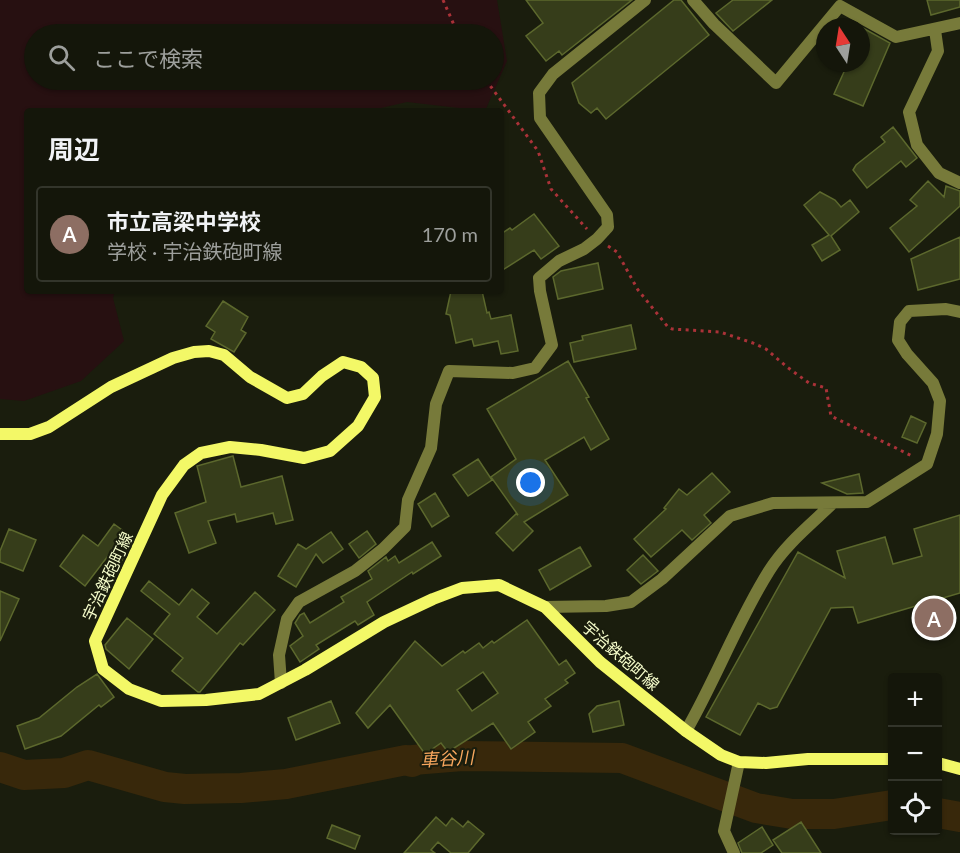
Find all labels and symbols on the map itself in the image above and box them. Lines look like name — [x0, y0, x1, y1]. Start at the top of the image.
north arrow — [816, 18, 870, 72]
your location — [516, 468, 545, 497]
street label: 宇治鉄砲町線 — [78, 528, 136, 624]
pin: A — [914, 596, 954, 640]
street label: 宇治鉄砲町線 — [579, 616, 663, 694]
water label: 車谷川 — [419, 745, 477, 770]

